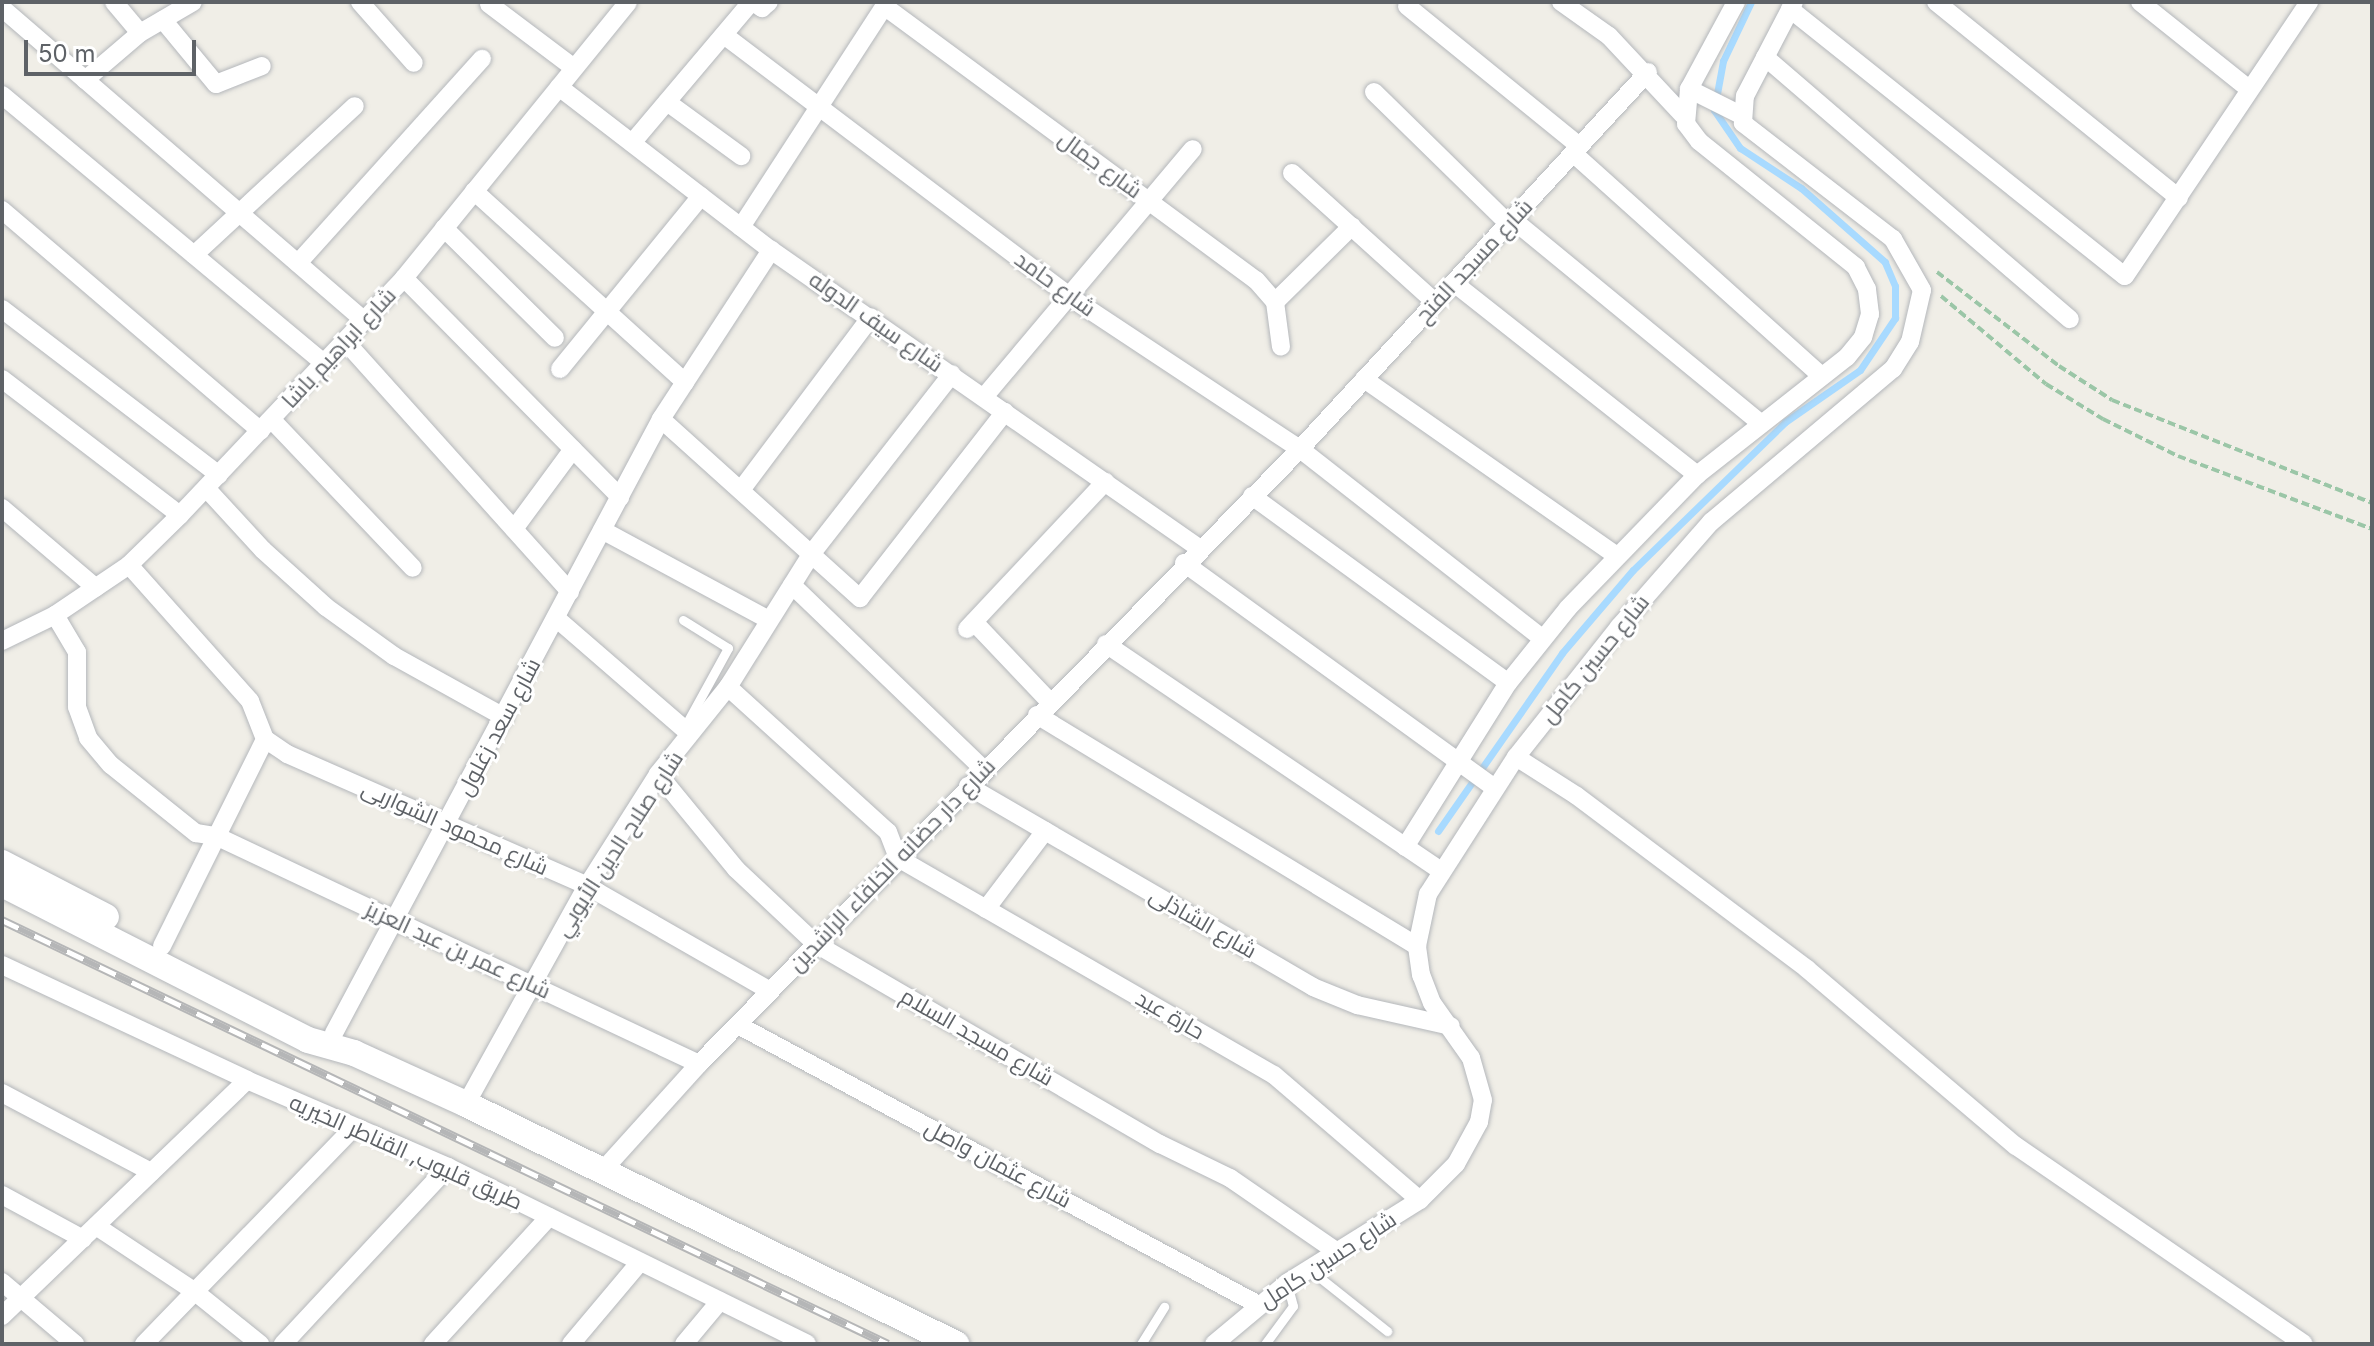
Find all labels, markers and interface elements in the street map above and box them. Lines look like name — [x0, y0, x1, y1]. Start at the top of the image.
scale bar — [28, 24, 200, 74]
text: 50 m — [38, 39, 96, 68]
street label: شارع جمال — [1053, 126, 1147, 204]
street label: شارع مسجد الفتح — [1410, 194, 1538, 328]
street label: شارع حامد — [1009, 246, 1101, 322]
street label: شارع سيف الدوله — [804, 266, 948, 378]
street label: شارع ابراهيم باشا — [277, 282, 401, 414]
street label: شارع حسين كامل — [1535, 589, 1655, 729]
street label: شارع سعد زغلول — [452, 654, 546, 800]
street label: شارع صلاح الدين الأيوبي — [549, 746, 689, 942]
street label: شارع دار حضانه الخلفاء الراشدين — [783, 753, 1001, 977]
street label: شارع محمود الشواربى — [358, 775, 552, 881]
street label: شارع الشاذلى — [1145, 882, 1261, 964]
street label: شارع عمر بن عبد العزيز — [361, 896, 555, 1004]
street label: شارع مسجد السلام — [896, 982, 1058, 1092]
street label: حارة عيد — [1131, 985, 1209, 1045]
street label: طريق قليوب, القناطر الخيريه — [285, 1089, 527, 1215]
street label: شارع عثمان واصل — [920, 1114, 1076, 1214]
street label: شارع حسين كامل — [1255, 1206, 1401, 1314]

